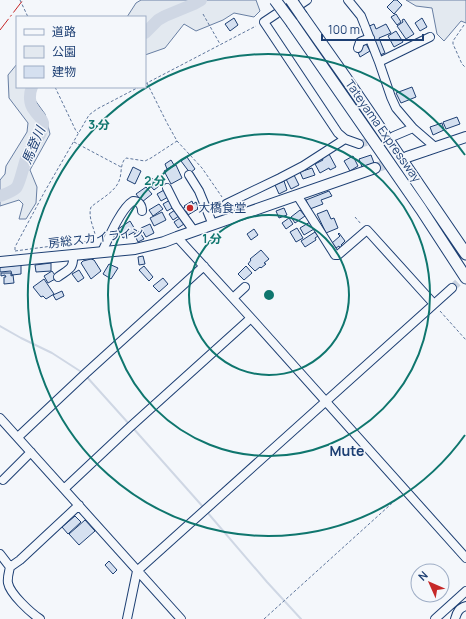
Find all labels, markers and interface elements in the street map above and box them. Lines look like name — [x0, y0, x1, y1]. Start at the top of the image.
legend — [16, 16, 146, 88]
scale bar — [322, 16, 423, 42]
text: 100 m — [328, 21, 360, 38]
text: 道路 — [52, 23, 76, 40]
text: 公園 — [52, 43, 76, 60]
text: 建物 — [52, 63, 76, 80]
street label: Tateyama Expressway — [342, 76, 426, 186]
text: 3 分 — [88, 116, 110, 133]
water label: 馬登川 — [17, 122, 50, 166]
text: 2 分 — [144, 172, 166, 189]
place label: 大橋食堂 — [198, 199, 246, 216]
marker: 大橋食堂 — [185, 203, 195, 213]
street label: 房総スカイライン — [47, 223, 145, 252]
text: 1 分 — [202, 230, 222, 247]
centre of rings — [262, 288, 276, 302]
district label: Mute — [330, 441, 364, 460]
north arrow — [410, 563, 450, 603]
text: N — [414, 567, 431, 584]

